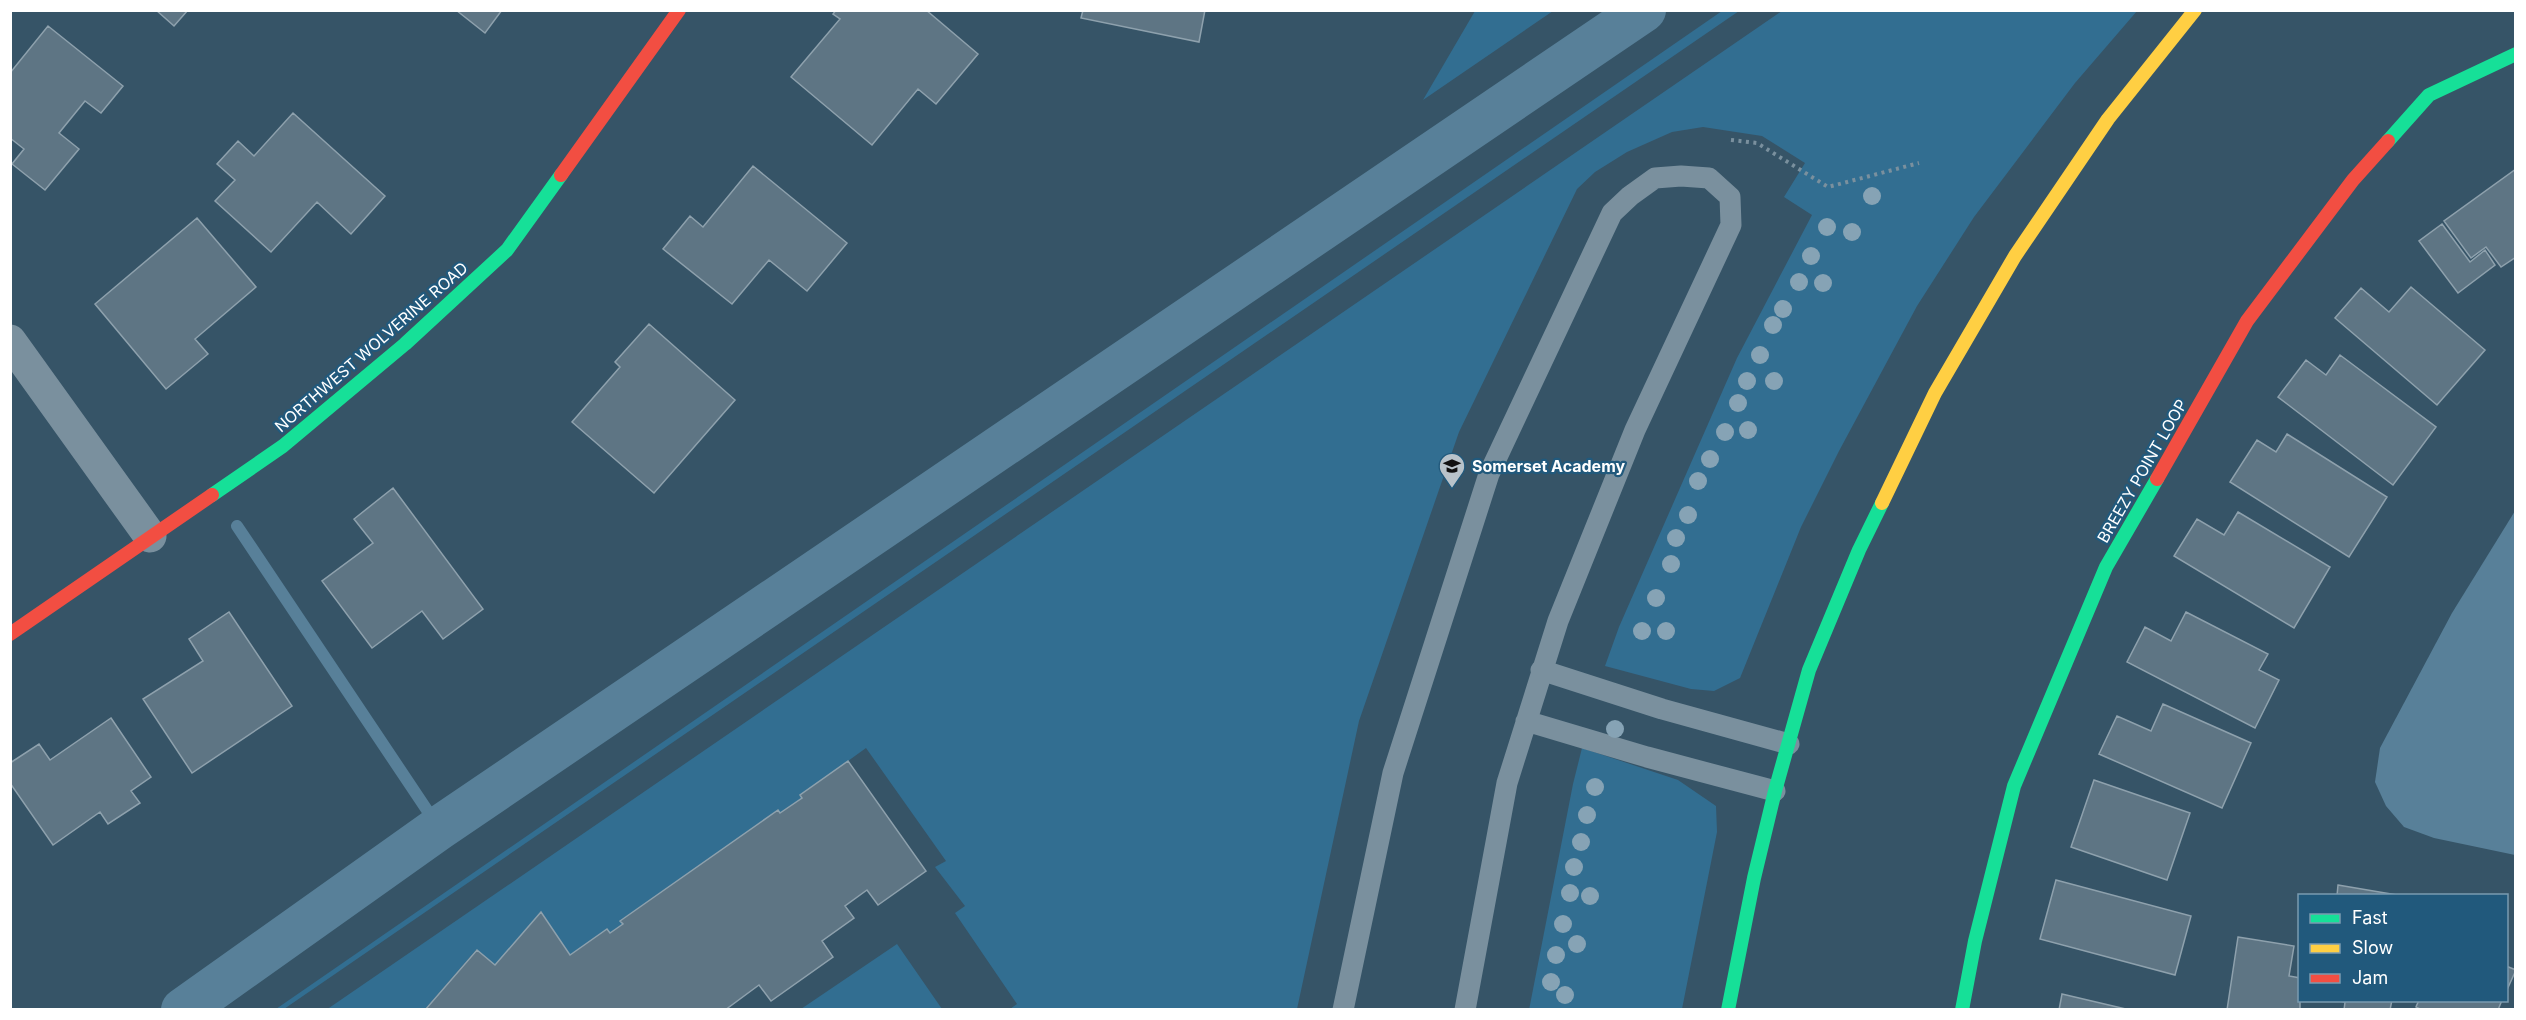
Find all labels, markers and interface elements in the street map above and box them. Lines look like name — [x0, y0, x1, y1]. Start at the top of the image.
street label: NORTHWEST WOLVERINE ROAD — [270, 258, 472, 436]
street label: BREEZY POINT LOOP — [2093, 396, 2191, 546]
school or university icon: Somerset Academy — [1437, 451, 1467, 489]
place label: Somerset Academy — [1472, 456, 1625, 476]
legend — [2298, 894, 2508, 1002]
text: Fast — [2352, 907, 2388, 928]
text: Slow — [2352, 937, 2393, 958]
text: Jam — [2352, 967, 2388, 988]

